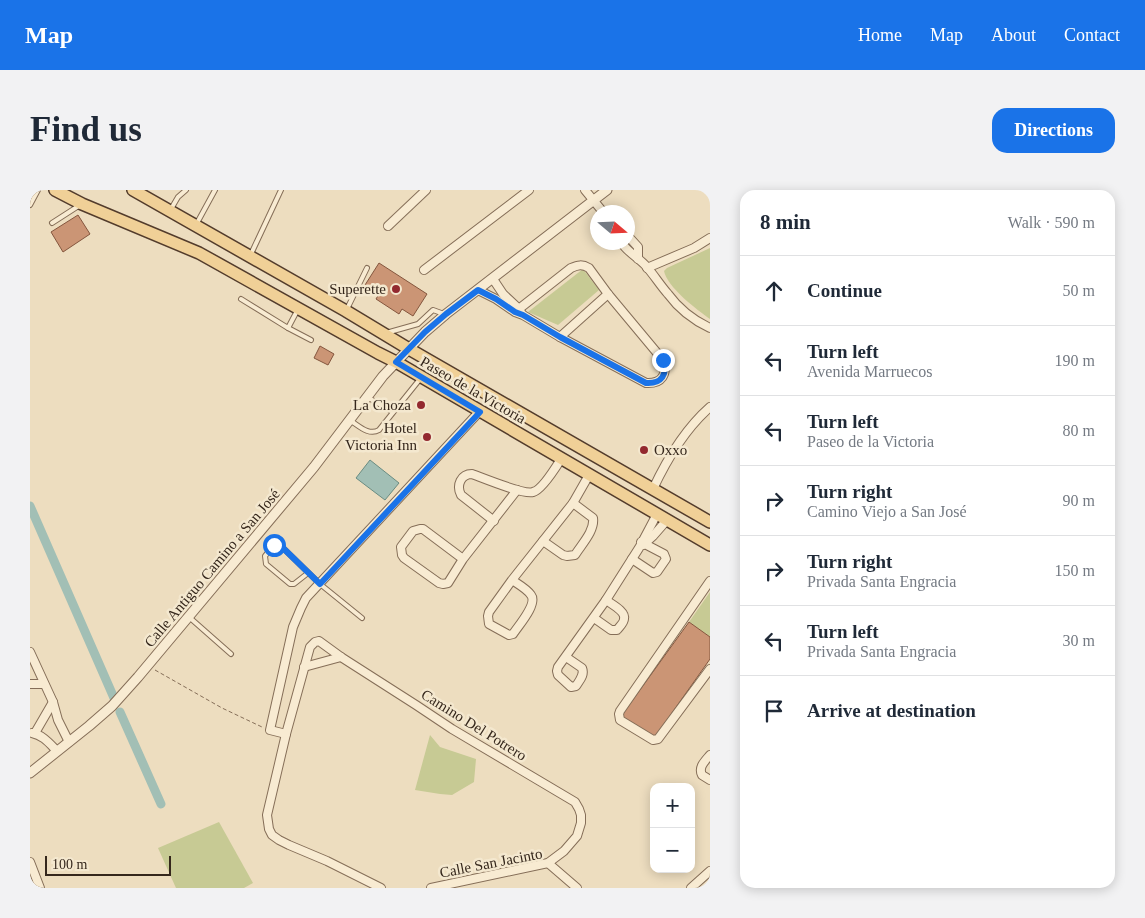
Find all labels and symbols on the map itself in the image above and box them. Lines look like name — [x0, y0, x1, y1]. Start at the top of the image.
north arrow — [590, 205, 635, 250]
place label: Superette — [329, 281, 386, 297]
marker: Superette — [390, 283, 402, 295]
route end — [652, 349, 675, 372]
street label: Paseo de la Victoria — [417, 353, 529, 427]
place label: La Choza — [353, 397, 411, 413]
marker: La Choza — [415, 399, 427, 411]
place label: Hotel Victoria Inn — [345, 420, 417, 453]
marker: Hotel Victoria Inn — [421, 431, 433, 443]
place label: Oxxo — [654, 442, 687, 458]
marker: Oxxo — [638, 444, 650, 456]
street label: Calle Antiguo Camino a San José — [141, 486, 283, 650]
route start — [263, 534, 286, 557]
street label: Camino Del Potrero — [419, 686, 529, 764]
street label: Calle San Jacinto — [438, 845, 544, 881]
scale bar — [45, 853, 171, 876]

